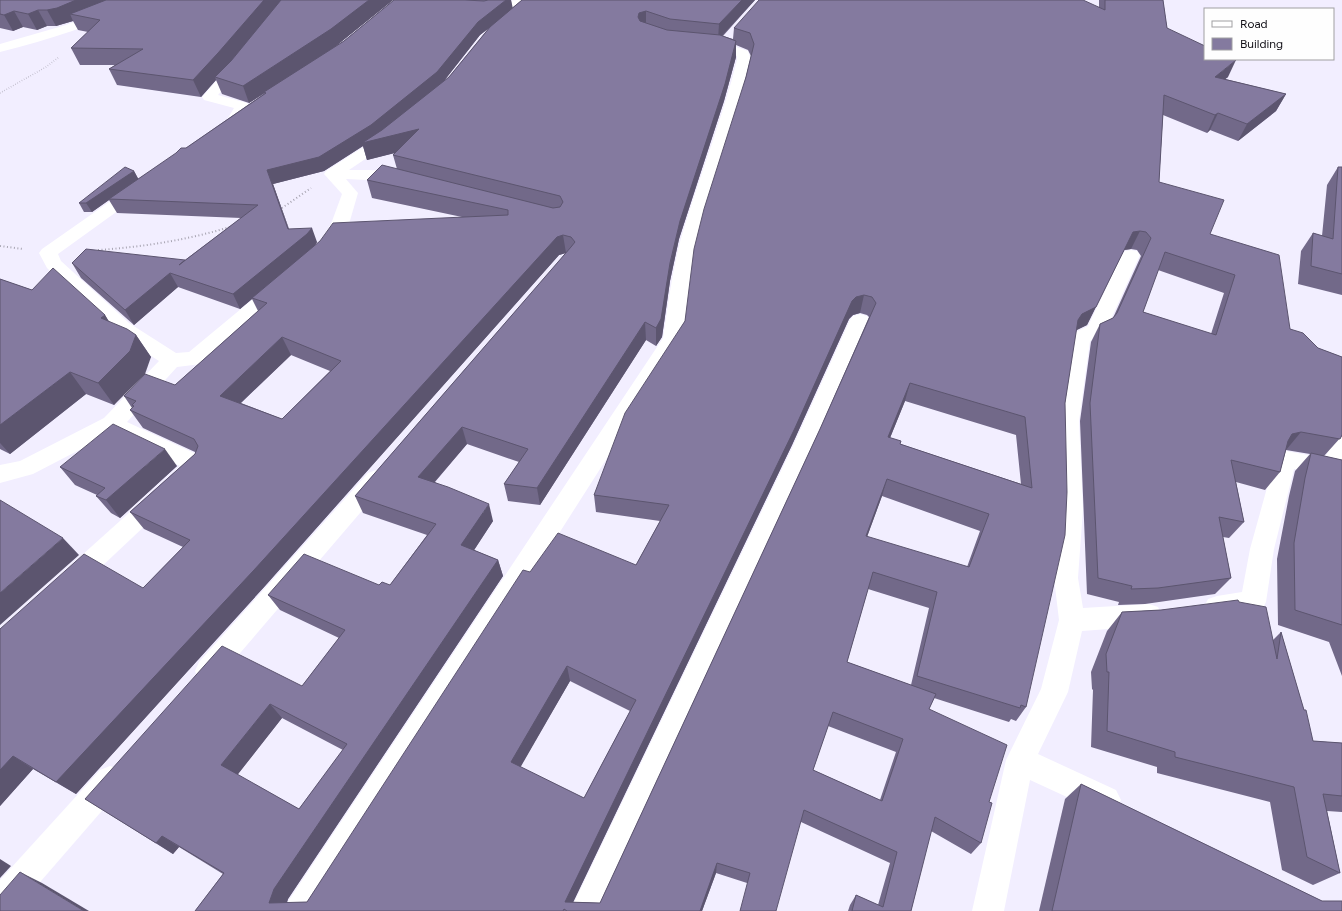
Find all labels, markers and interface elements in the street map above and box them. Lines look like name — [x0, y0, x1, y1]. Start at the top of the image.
legend — [1204, 8, 1334, 60]
text: Road — [1240, 17, 1268, 31]
text: Building — [1240, 37, 1283, 51]

